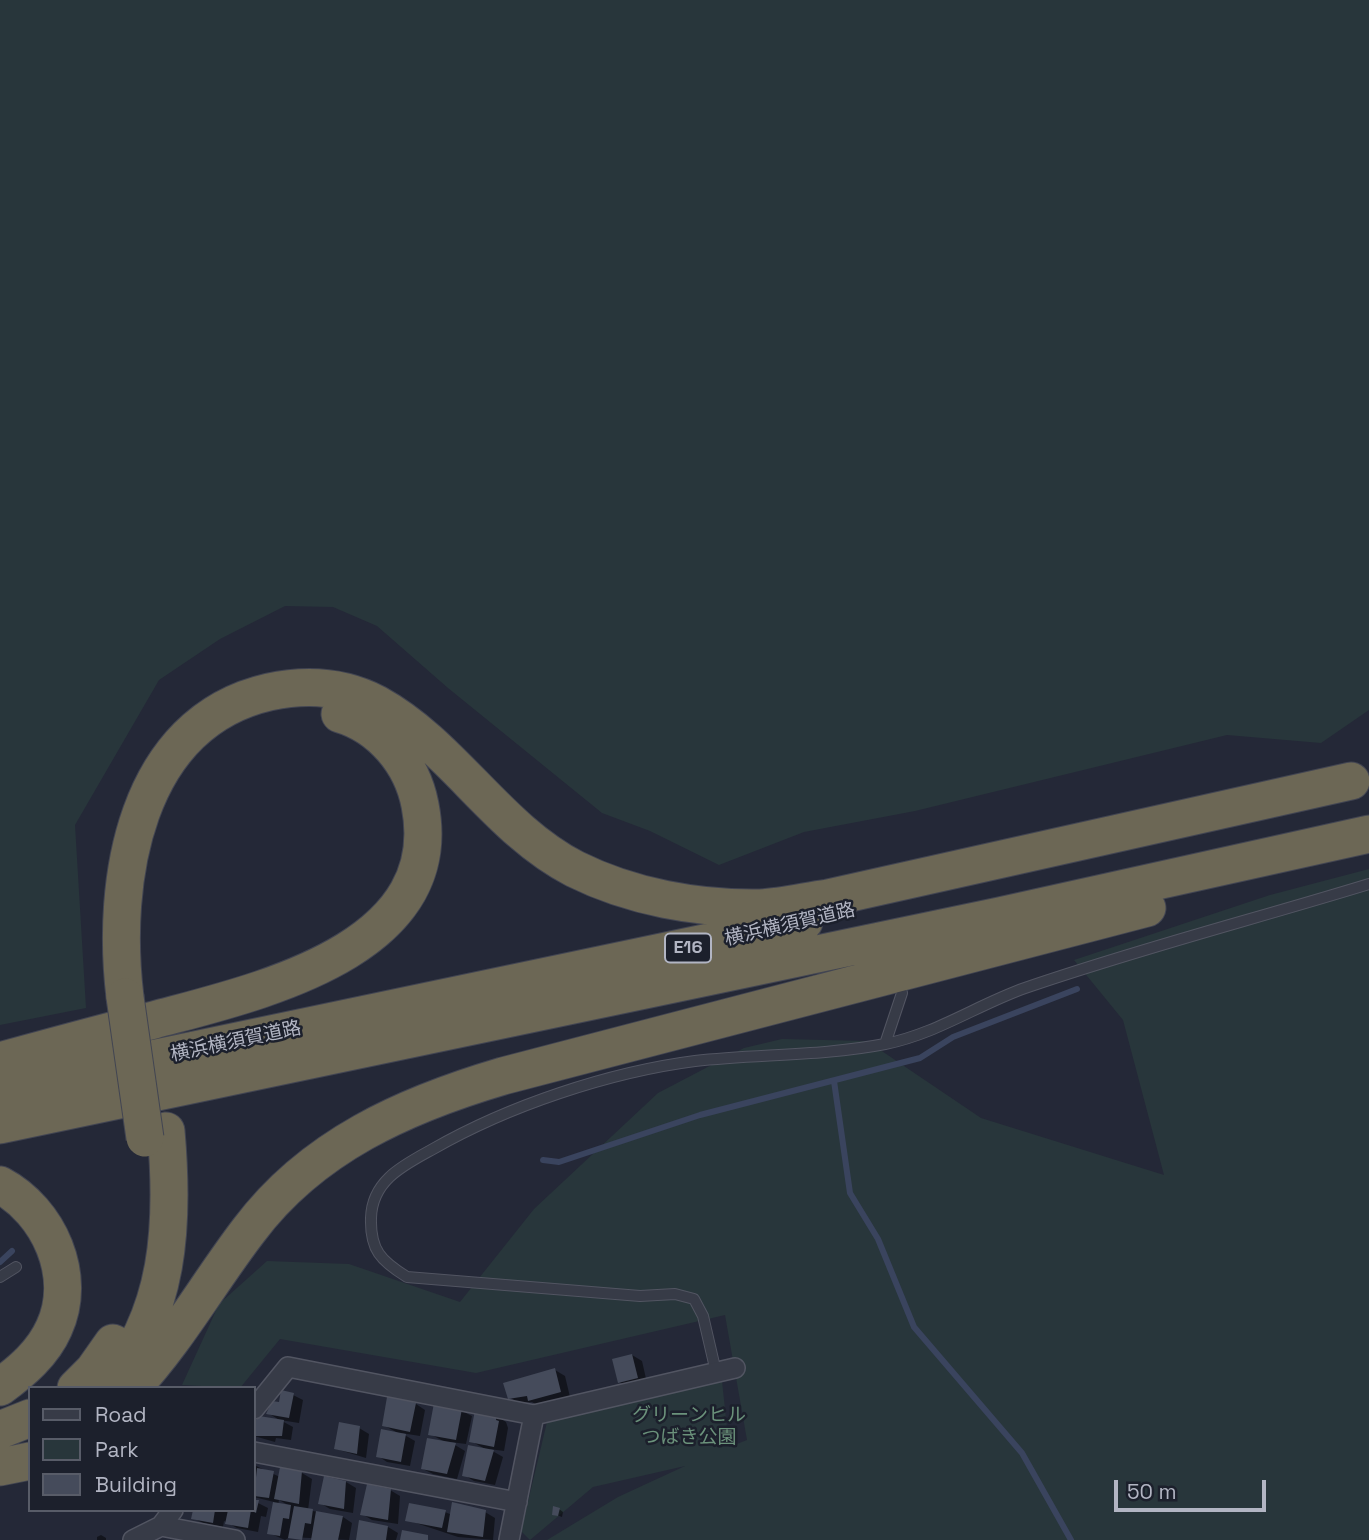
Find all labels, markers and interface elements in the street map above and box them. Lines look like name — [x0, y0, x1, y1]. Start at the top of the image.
street label: 横浜横須賀道路 — [723, 899, 857, 951]
road number: E16 — [665, 933, 711, 962]
street label: 横浜横須賀道路 — [169, 1017, 303, 1067]
legend — [28, 1386, 256, 1512]
text: Road — [95, 1401, 147, 1428]
park label: グリーンヒル つばき公園 — [632, 1405, 746, 1449]
text: Park — [95, 1436, 139, 1463]
scale bar — [1117, 1466, 1269, 1510]
text: Building — [95, 1471, 177, 1498]
text: 50 m — [1127, 1478, 1177, 1505]

